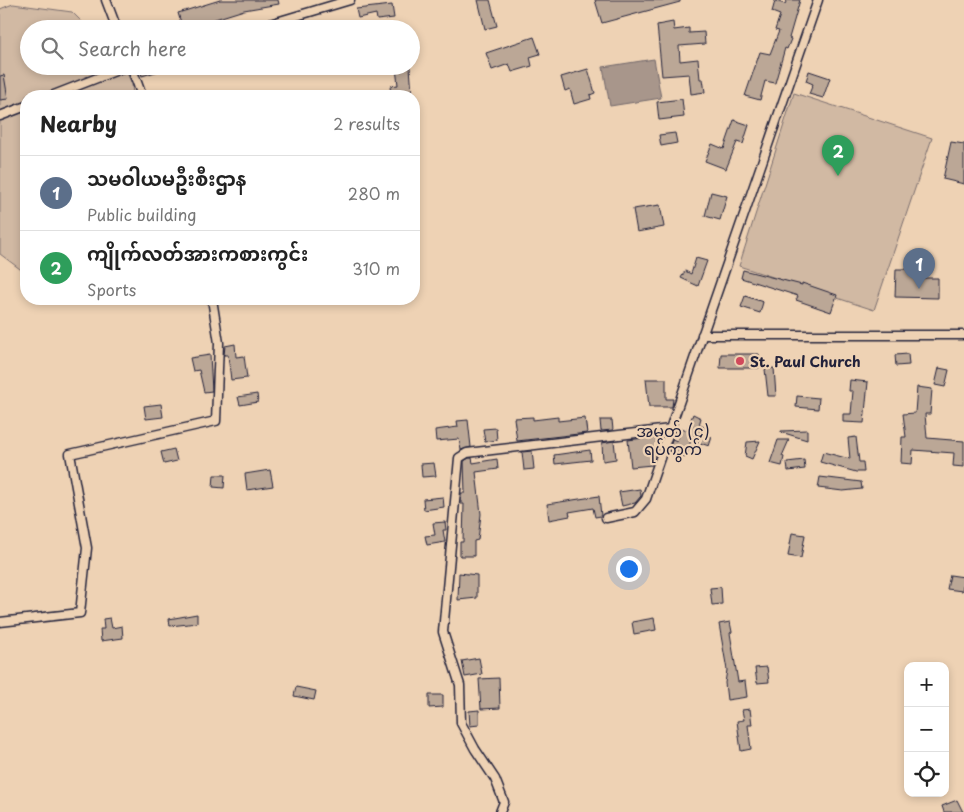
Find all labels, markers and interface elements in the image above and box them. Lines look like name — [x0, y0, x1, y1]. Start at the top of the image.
search box — [20, 20, 420, 75]
icon: search — [38, 34, 66, 62]
text: Search here — [78, 34, 187, 62]
text: Nearby — [40, 107, 117, 139]
text: 2 results — [333, 111, 400, 135]
pin: 2 — [822, 135, 854, 176]
text: သမဝါယမဦးစီးဌာန — [87, 164, 246, 192]
text: 1 — [52, 181, 60, 205]
text: 280 m — [348, 181, 400, 205]
text: Public building — [87, 202, 197, 226]
text: ကျိုက်လတ်အားကစားကွင်း — [87, 239, 308, 267]
pin: 1 — [903, 248, 935, 289]
text: 2 — [50, 256, 62, 280]
text: 310 m — [352, 256, 400, 280]
text: Sports — [87, 277, 136, 301]
place label: St. Paul Church — [750, 351, 861, 372]
marker: St. Paul Church — [734, 355, 746, 367]
district label: အမှတ် (၄) ရပ်ကွက် — [636, 418, 710, 463]
your location — [616, 556, 642, 582]
map controls — [904, 662, 949, 797]
button: + — [904, 662, 949, 707]
button: − — [904, 707, 949, 752]
button: locate — [904, 752, 949, 797]

